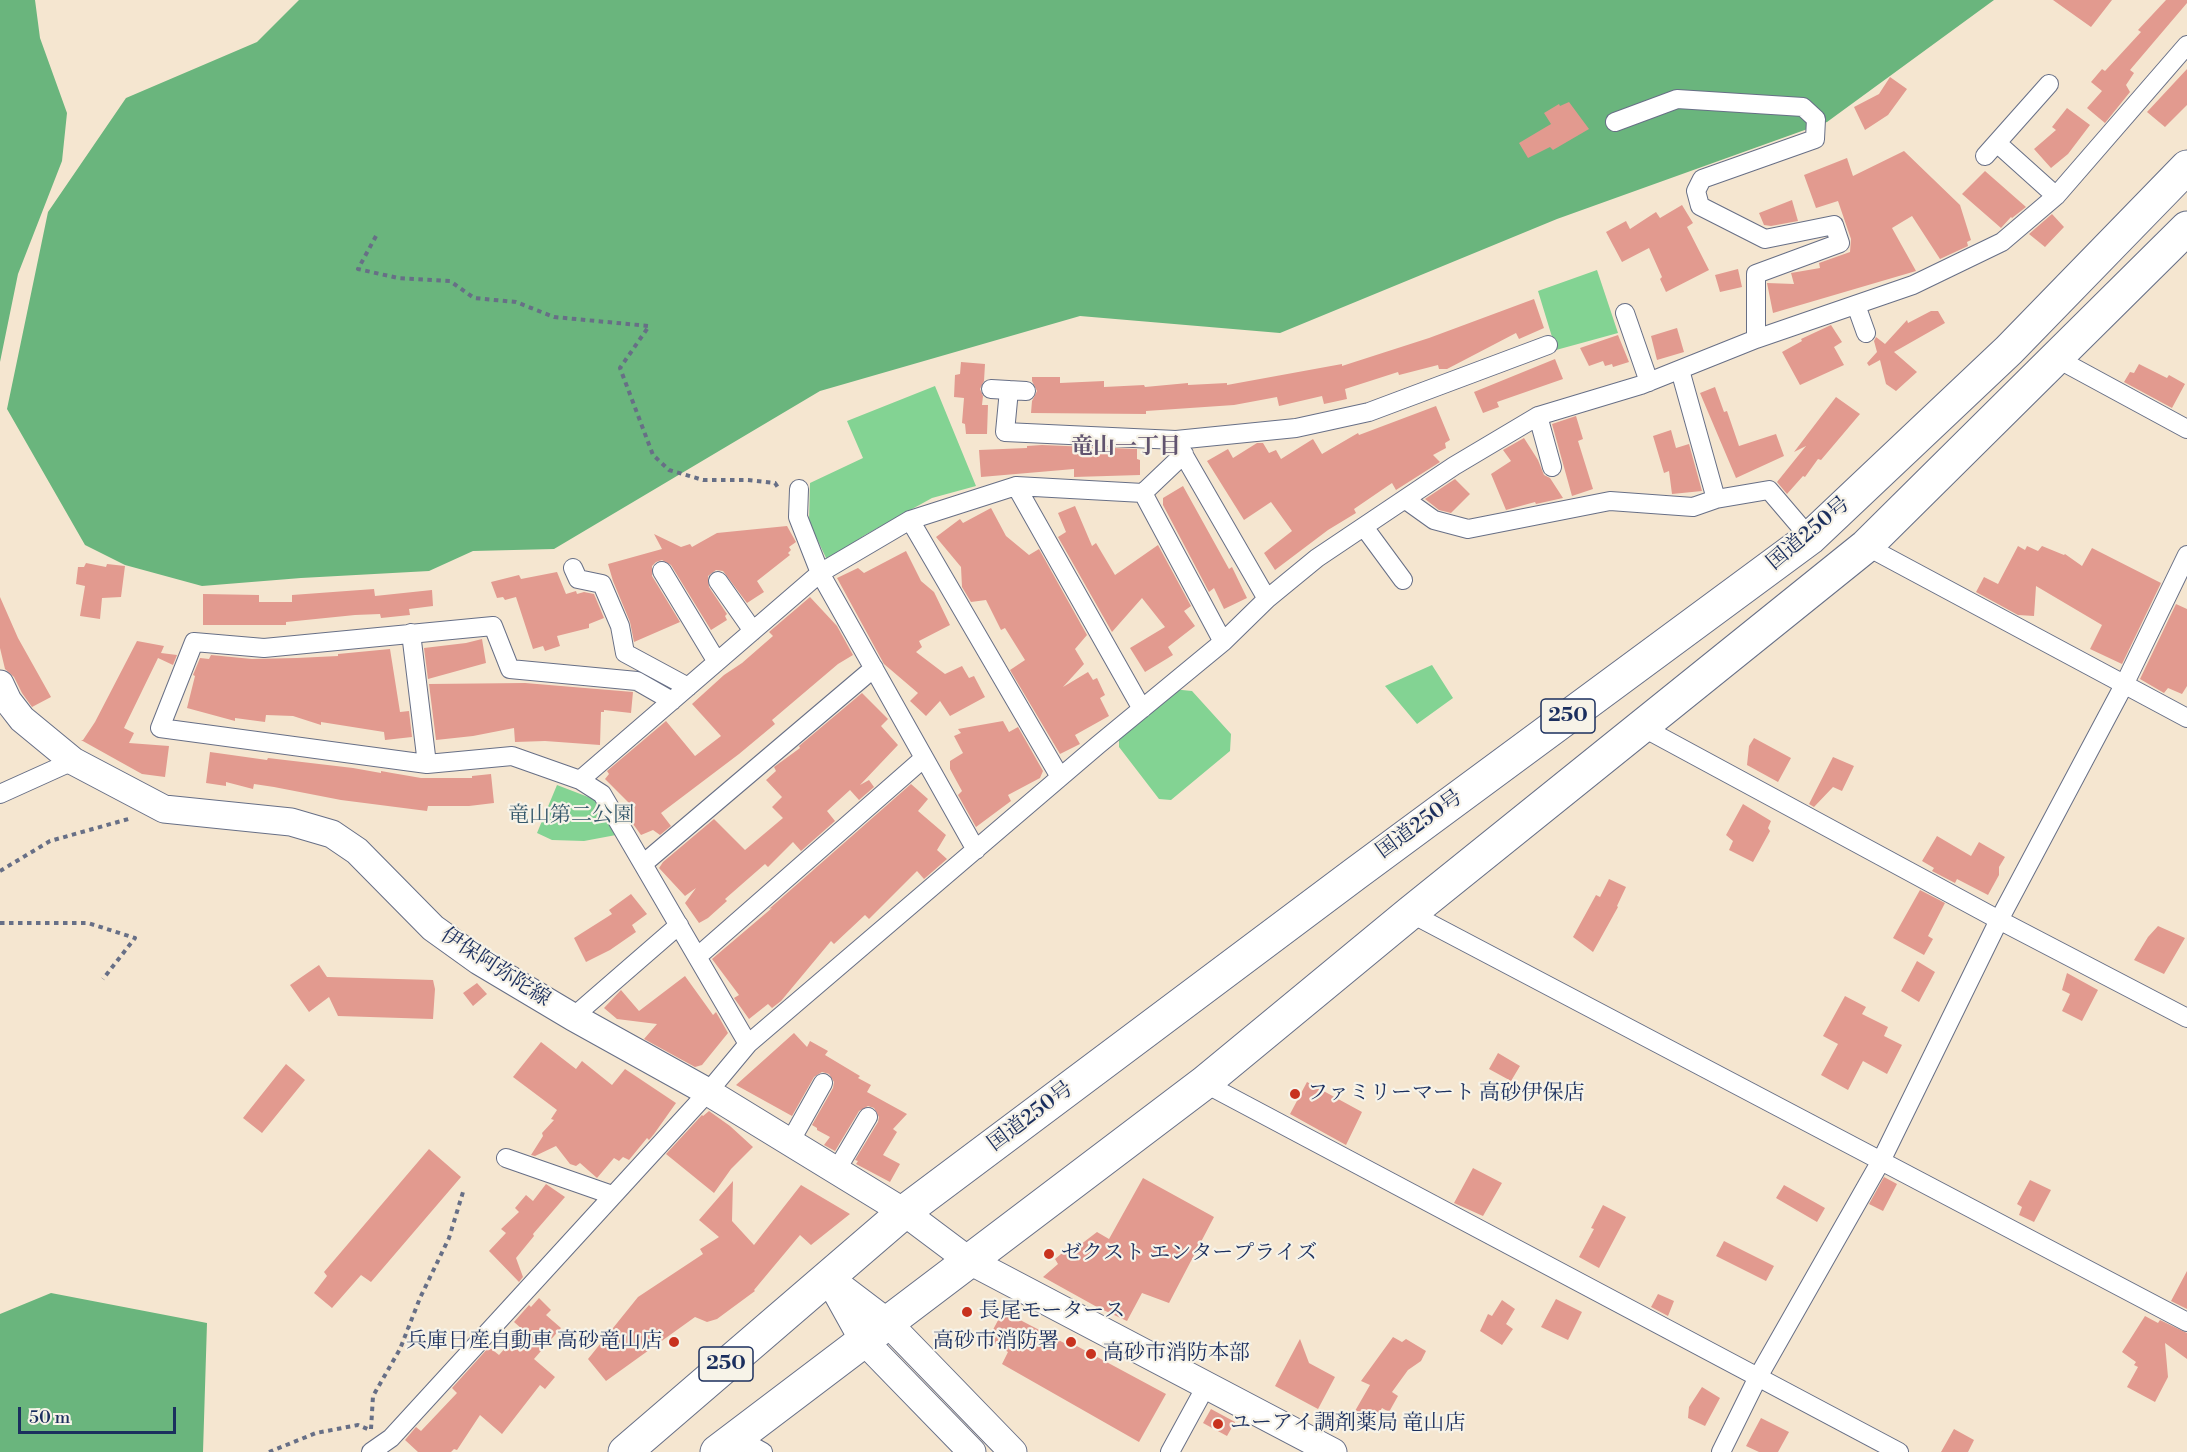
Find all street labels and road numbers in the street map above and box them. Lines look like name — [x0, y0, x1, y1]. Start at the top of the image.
street label: 国道250号 — [1762, 492, 1856, 576]
road number: 250 — [1541, 699, 1595, 733]
street label: 国道250号 — [1372, 785, 1468, 865]
street label: 伊保阿弥陀線 — [435, 923, 555, 1013]
street label: 国道250号 — [983, 1077, 1079, 1157]
road number: 250 — [699, 1347, 753, 1381]

